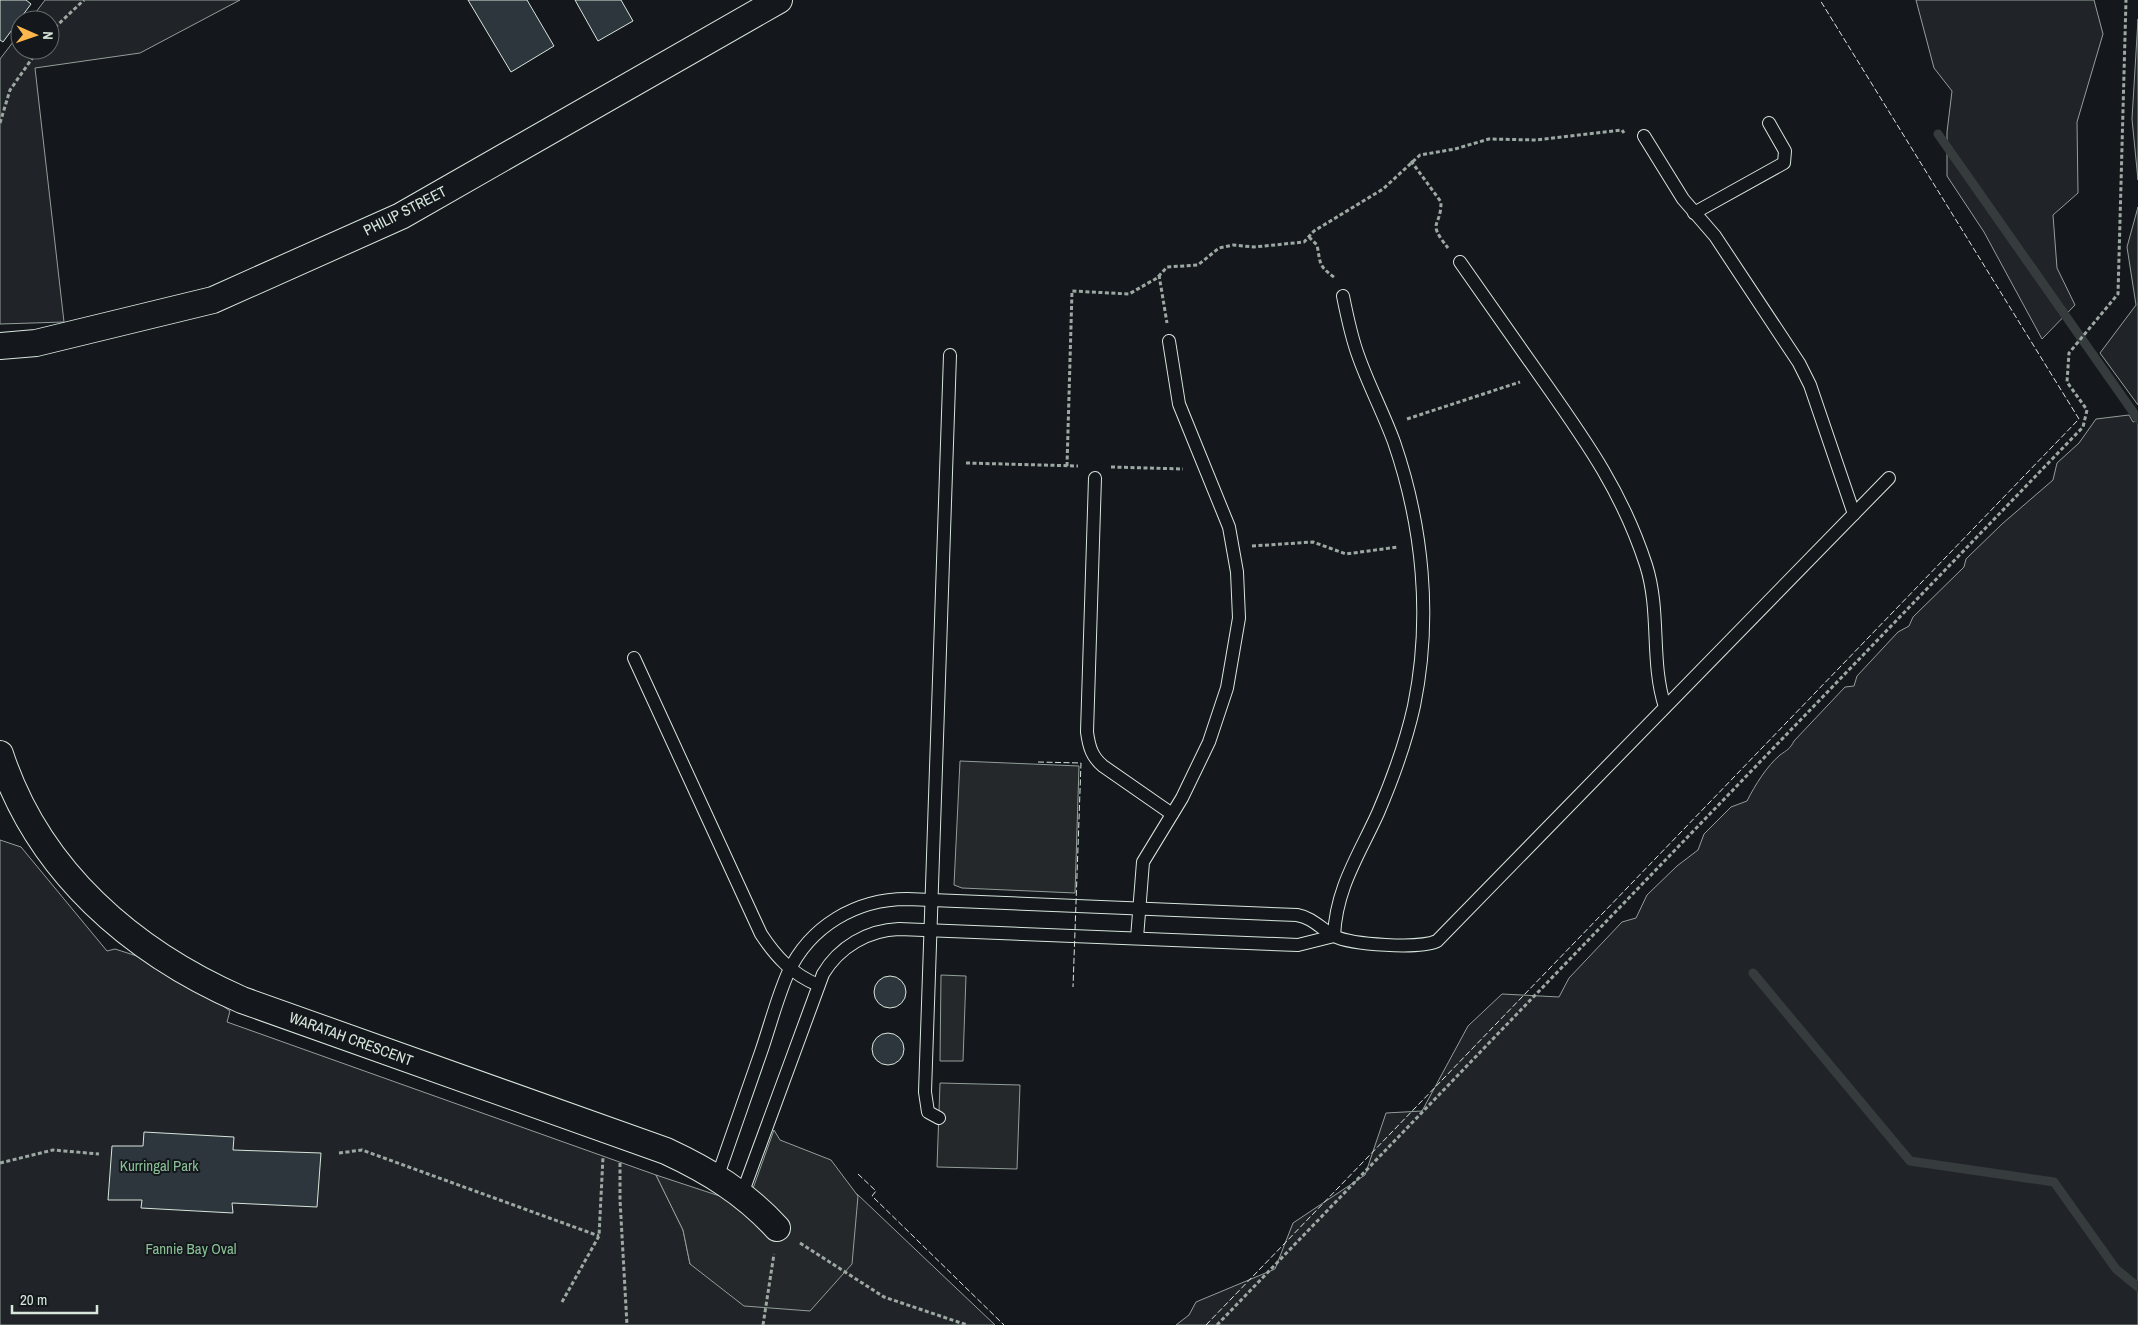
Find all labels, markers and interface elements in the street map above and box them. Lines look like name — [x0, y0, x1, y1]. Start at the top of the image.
north arrow — [10, 10, 60, 60]
text: N — [39, 31, 57, 40]
street label: PHILIP STREET — [360, 180, 450, 241]
street label: WARATAH CRESCENT — [286, 1006, 416, 1071]
park label: Kurringal Park — [120, 1155, 199, 1176]
park label: Fannie Bay Oval — [145, 1238, 237, 1259]
scale bar — [12, 1282, 98, 1314]
text: 20 m — [20, 1289, 47, 1310]

